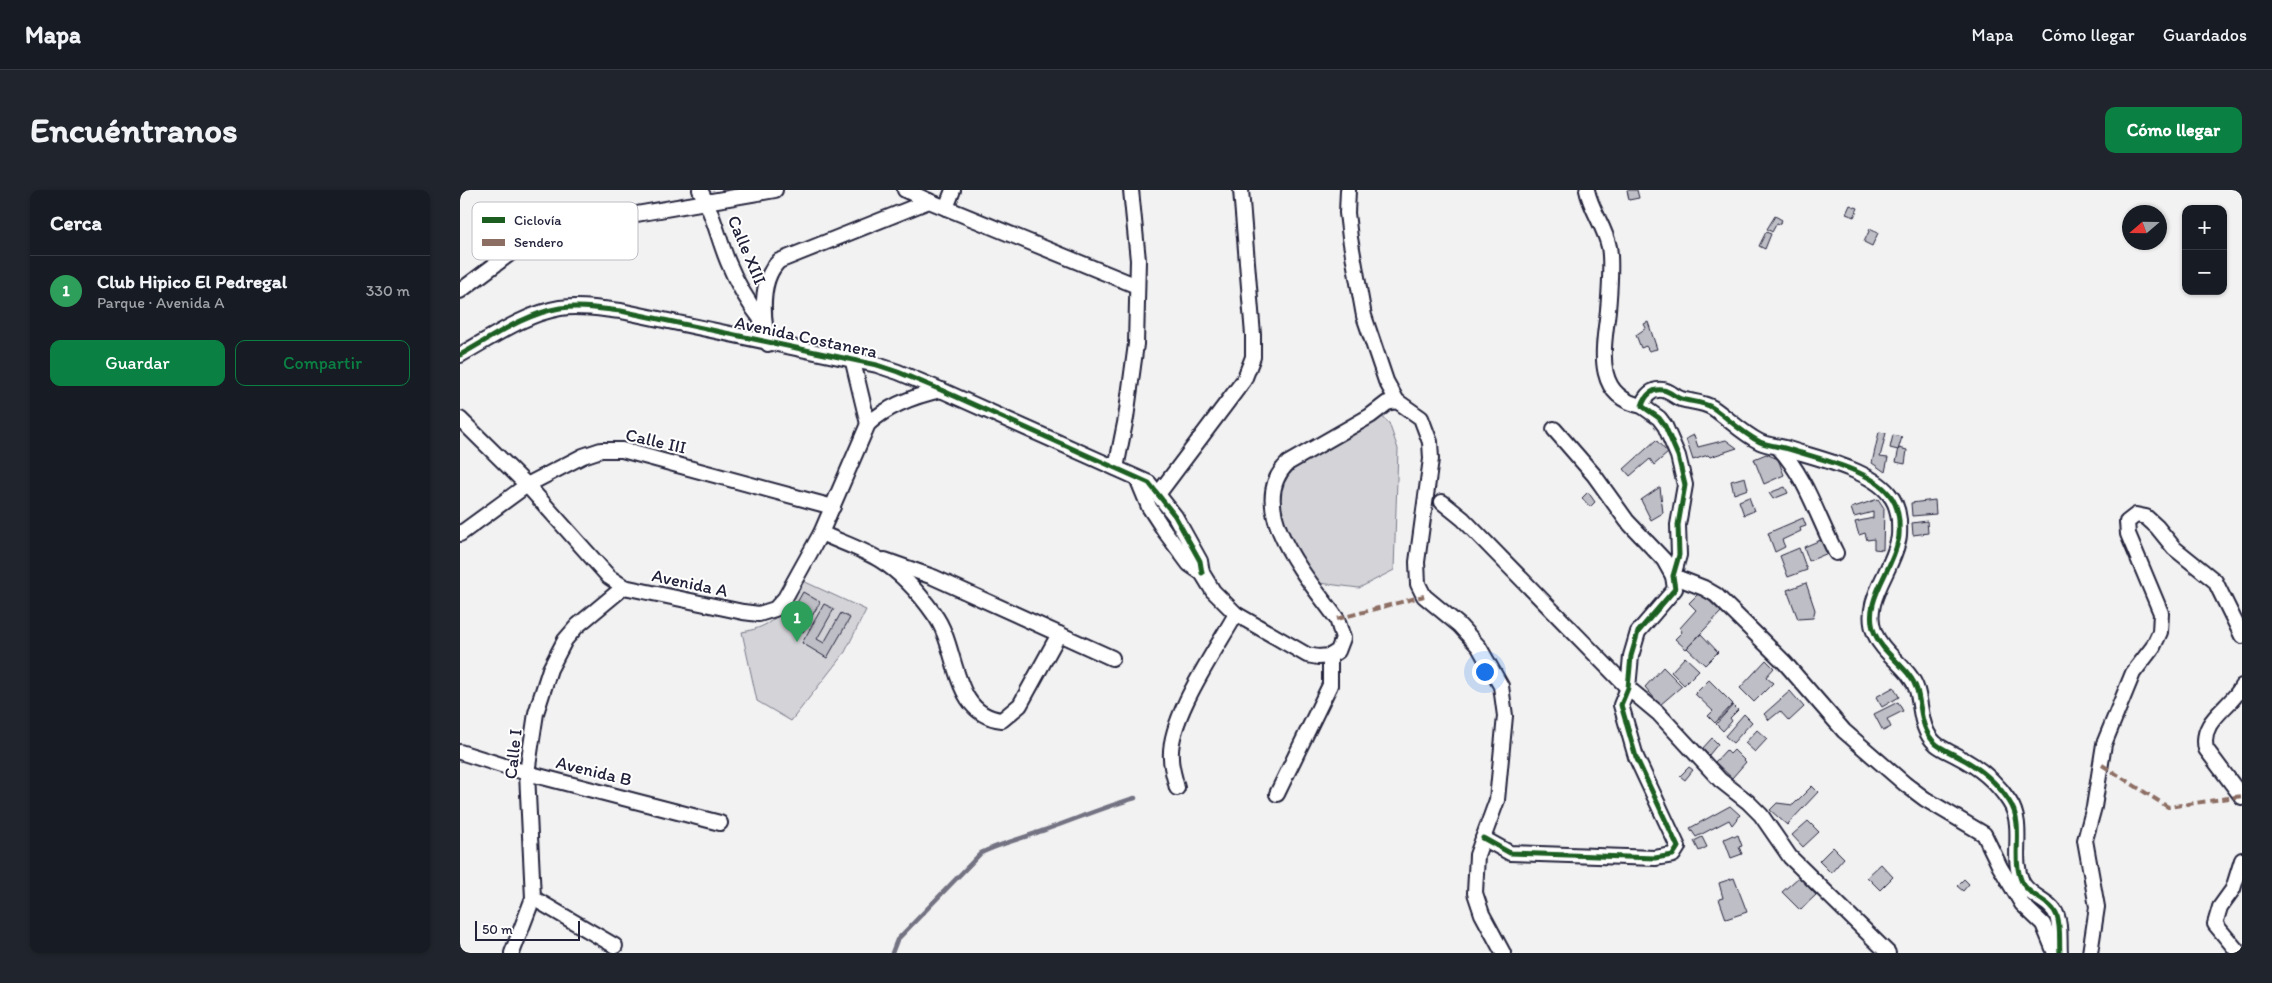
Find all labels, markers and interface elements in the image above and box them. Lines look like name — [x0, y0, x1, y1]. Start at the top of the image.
text: Mapa — [25, 20, 81, 49]
text: Mapa — [1972, 24, 2013, 46]
text: Cómo llegar — [2041, 24, 2135, 46]
text: Guardados — [2163, 24, 2247, 46]
button: Cómo llegar — [2105, 107, 2242, 153]
text: Encuéntranos — [30, 109, 238, 151]
legend — [472, 202, 638, 260]
north arrow — [2122, 205, 2167, 250]
map controls — [2182, 205, 2227, 295]
button: + — [2182, 205, 2227, 250]
text: Cerca — [50, 210, 102, 235]
text: Ciclovía — [514, 212, 562, 229]
street label: Calle XIII — [723, 212, 771, 288]
text: Sendero — [514, 234, 563, 251]
button: − — [2182, 250, 2227, 295]
text: Club Hipico El Pedregal — [97, 270, 287, 293]
text: 1 — [62, 281, 70, 300]
text: 330 m — [366, 281, 410, 300]
text: Parque · Avenida A — [97, 293, 225, 312]
street label: Avenida Costanera — [733, 311, 880, 363]
button: Guardar — [50, 340, 225, 386]
button: Compartir — [235, 340, 410, 386]
street label: Calle III — [623, 423, 689, 459]
street label: Avenida A — [650, 564, 730, 602]
pin: 1 — [781, 601, 813, 642]
your location — [1472, 659, 1498, 685]
street label: Calle I — [499, 728, 527, 780]
street label: Avenida B — [554, 751, 634, 791]
scale bar — [475, 918, 580, 941]
text: 50 m — [482, 921, 513, 938]

